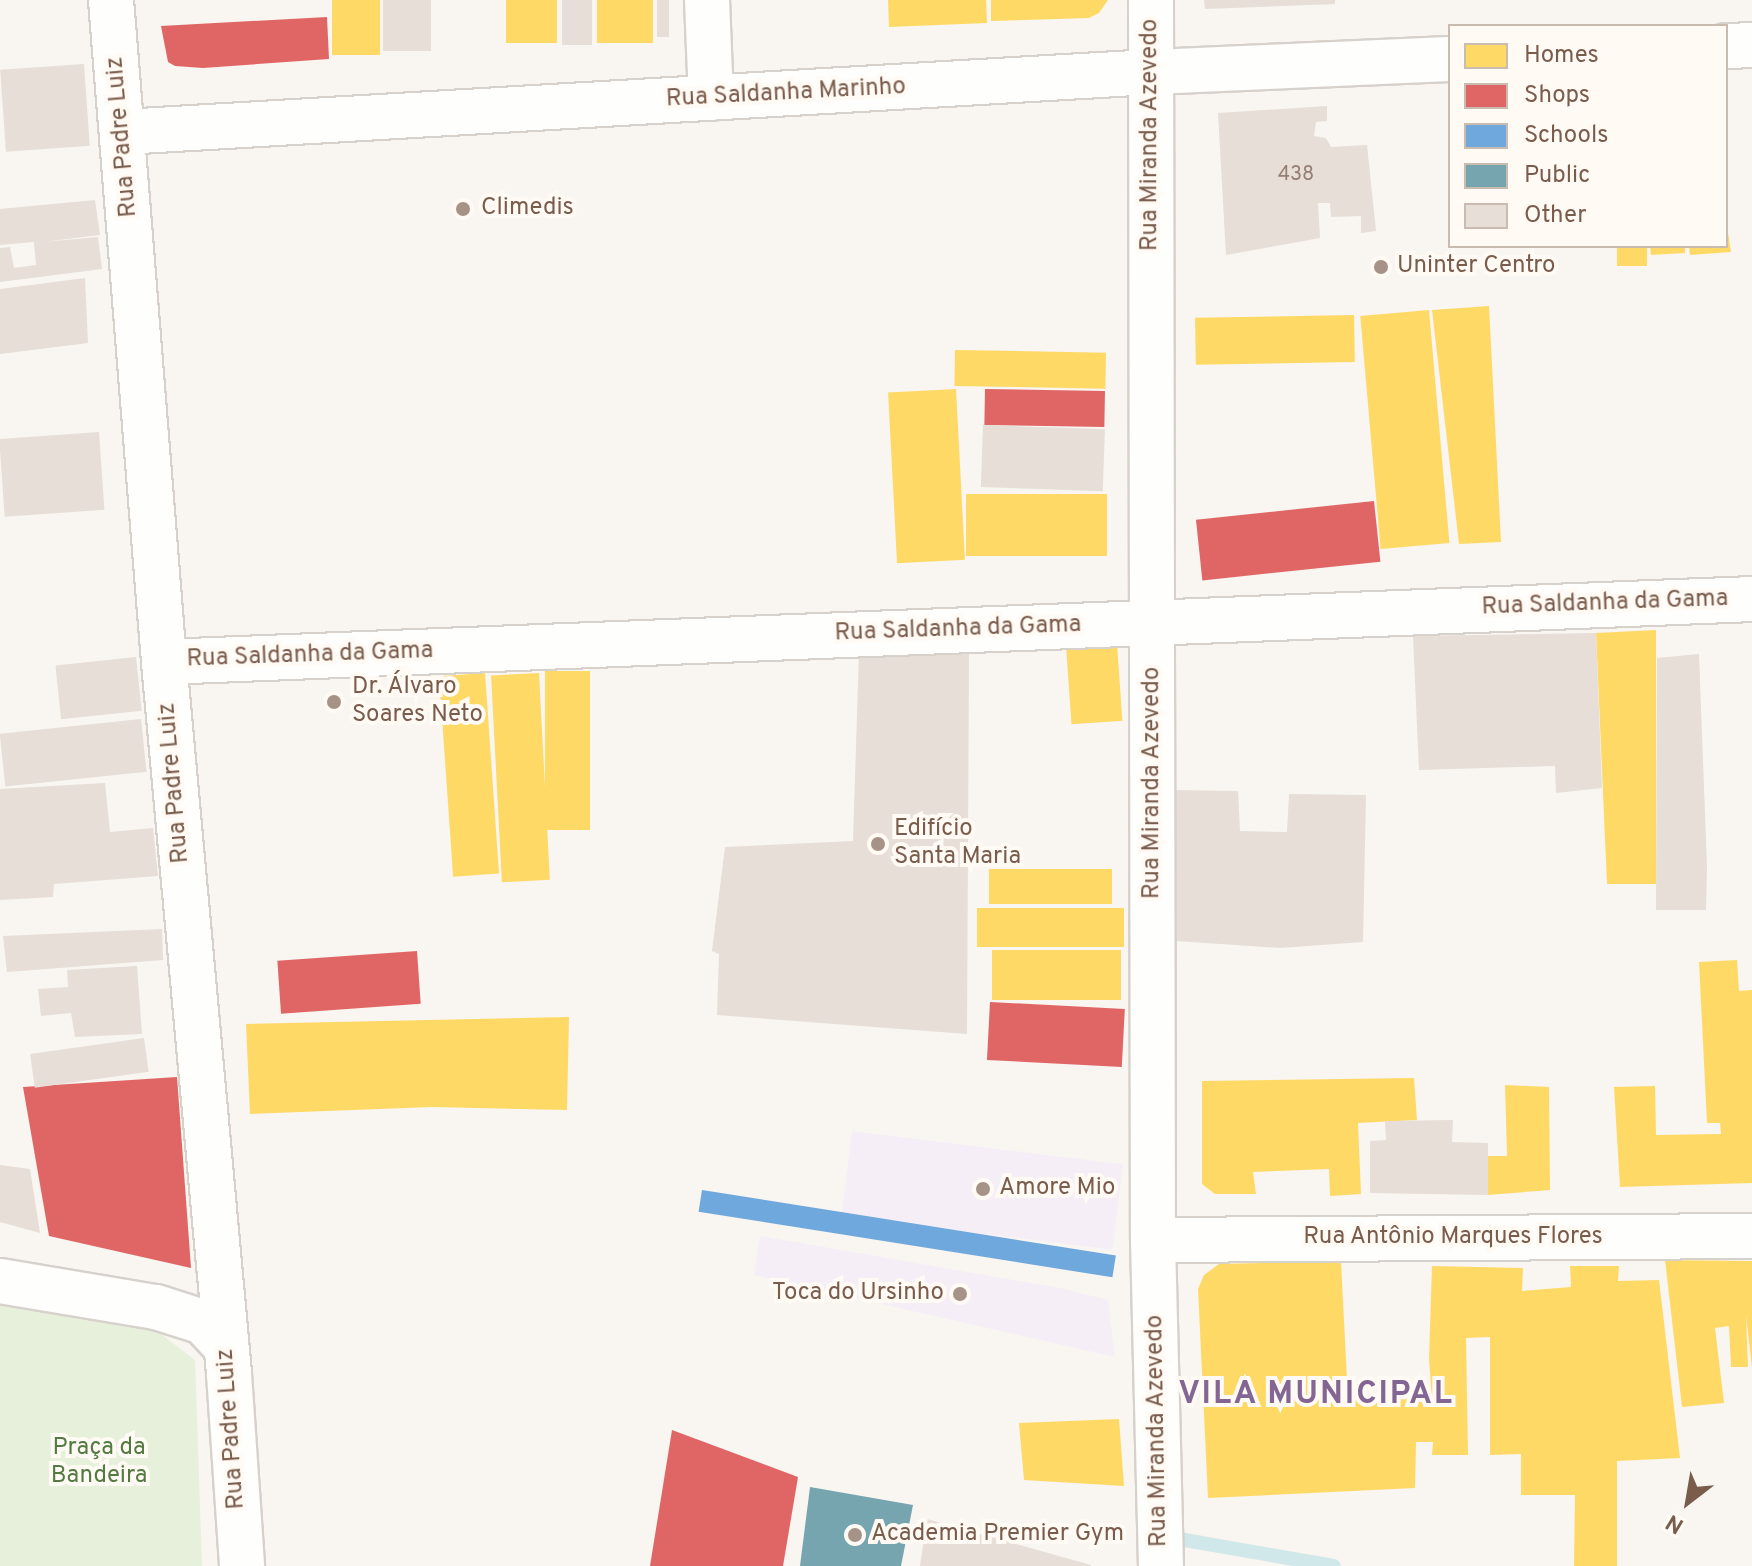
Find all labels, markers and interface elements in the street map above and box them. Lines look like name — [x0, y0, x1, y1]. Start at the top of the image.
street label: Rua Miranda Azevedo — [1137, 18, 1165, 252]
legend — [1448, 24, 1728, 248]
text: Homes — [1524, 41, 1599, 71]
street label: Rua Padre Luiz — [102, 56, 144, 218]
street label: Rua Saldanha Marinho — [665, 73, 907, 115]
text: Shops — [1524, 81, 1590, 111]
text: Schools — [1524, 121, 1609, 151]
text: Public — [1524, 161, 1590, 191]
house number: 438 — [1278, 163, 1314, 187]
place label: Climedis — [481, 195, 574, 223]
marker: Climedis — [452, 198, 474, 220]
text: Other — [1524, 201, 1586, 231]
place label: Uninter Centro — [1397, 253, 1555, 281]
marker: Uninter Centro — [1372, 258, 1390, 276]
street label: Rua Saldanha da Gama — [1481, 585, 1729, 623]
street label: Rua Saldanha da Gama — [834, 611, 1082, 649]
street label: Rua Saldanha da Gama — [186, 637, 434, 675]
street label: Rua Miranda Azevedo — [1139, 666, 1167, 900]
place label: Dr. Álvaro Soares Neto — [352, 674, 483, 730]
marker: Dr. Álvaro Soares Neto — [323, 691, 345, 713]
street label: Rua Padre Luiz — [154, 702, 196, 864]
place label: Edifício Santa Maria — [894, 816, 1021, 872]
marker: Edifício Santa Maria — [869, 835, 887, 853]
place label: Amore Mio — [999, 1175, 1115, 1203]
marker: Amore Mio — [974, 1180, 992, 1198]
street label: Rua Antônio Marques Flores — [1303, 1224, 1603, 1252]
place label: Toca do Ursinho — [772, 1280, 944, 1308]
marker: Toca do Ursinho — [951, 1285, 969, 1303]
street label: Rua Miranda Azevedo — [1142, 1314, 1174, 1548]
street label: Rua Padre Luiz — [212, 1348, 252, 1510]
district label: VILA MUNICIPAL — [1178, 1376, 1454, 1414]
park label: Praça da Bandeira — [51, 1435, 147, 1491]
north arrow — [1648, 1462, 1728, 1542]
text: N — [1662, 1507, 1689, 1539]
place label: Academia Premier Gym — [871, 1521, 1124, 1549]
marker: Academia Premier Gym — [846, 1526, 864, 1544]

